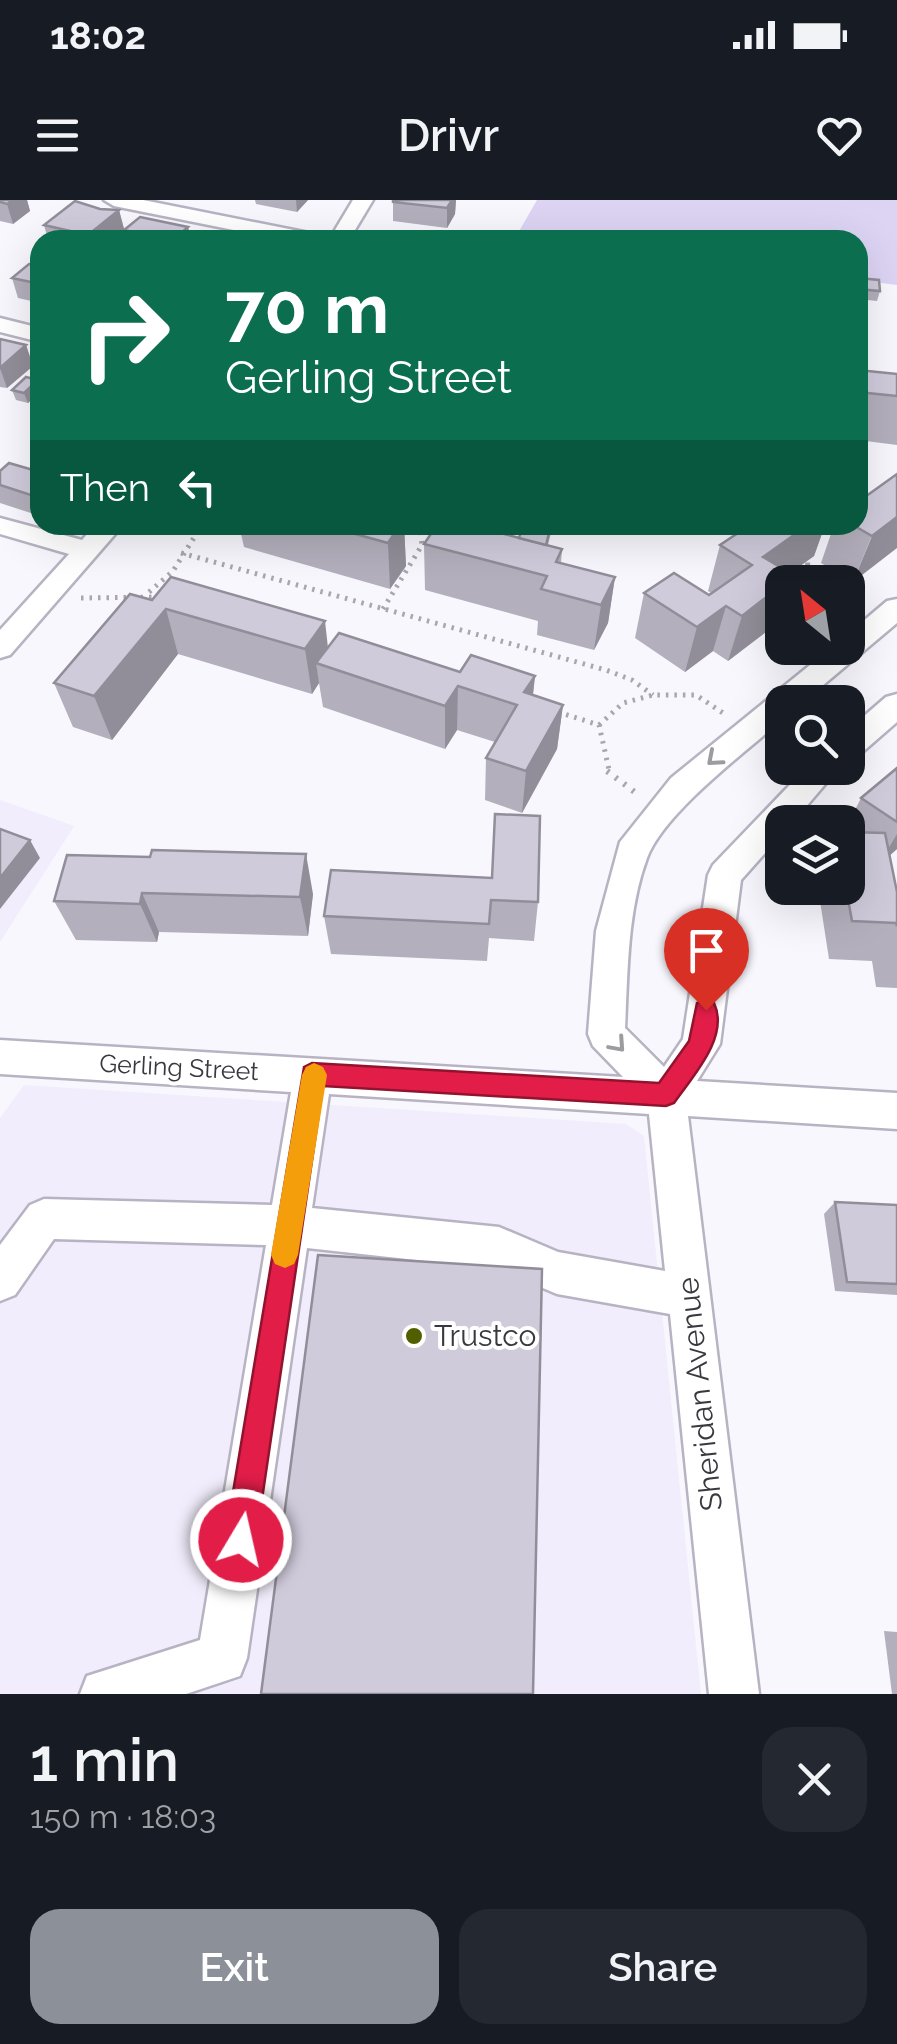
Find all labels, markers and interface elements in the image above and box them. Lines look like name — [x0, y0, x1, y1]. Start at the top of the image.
text: 18:02 — [50, 13, 146, 58]
icon: menu — [30, 108, 85, 163]
icon: heart — [812, 108, 867, 163]
text: Drivr — [398, 109, 499, 162]
text: 70 m — [225, 267, 389, 349]
icon: right — [60, 270, 190, 400]
text: Gerling Street — [225, 351, 512, 404]
icon: left — [170, 460, 225, 515]
text: Then — [60, 465, 150, 510]
north arrow — [765, 565, 865, 665]
map controls — [765, 565, 865, 905]
button: search — [765, 685, 865, 785]
one-way arrow — [707, 748, 726, 766]
button: layers — [765, 805, 865, 905]
pin — [664, 908, 749, 1011]
icon: arrive — [679, 923, 734, 978]
one-way arrow — [606, 1034, 624, 1052]
street label: Gerling Street — [99, 1048, 260, 1086]
street label: Sheridan Avenue — [670, 1275, 729, 1513]
place label: Trustco — [434, 1318, 536, 1353]
marker: Trustco — [403, 1325, 425, 1347]
position arrow — [189, 1488, 293, 1592]
text: 1 min — [30, 1725, 179, 1795]
button: close — [762, 1727, 867, 1832]
text: 150 m · 18:03 — [30, 1798, 216, 1835]
button: Exit — [30, 1909, 439, 2024]
button: Share — [459, 1909, 867, 2024]

